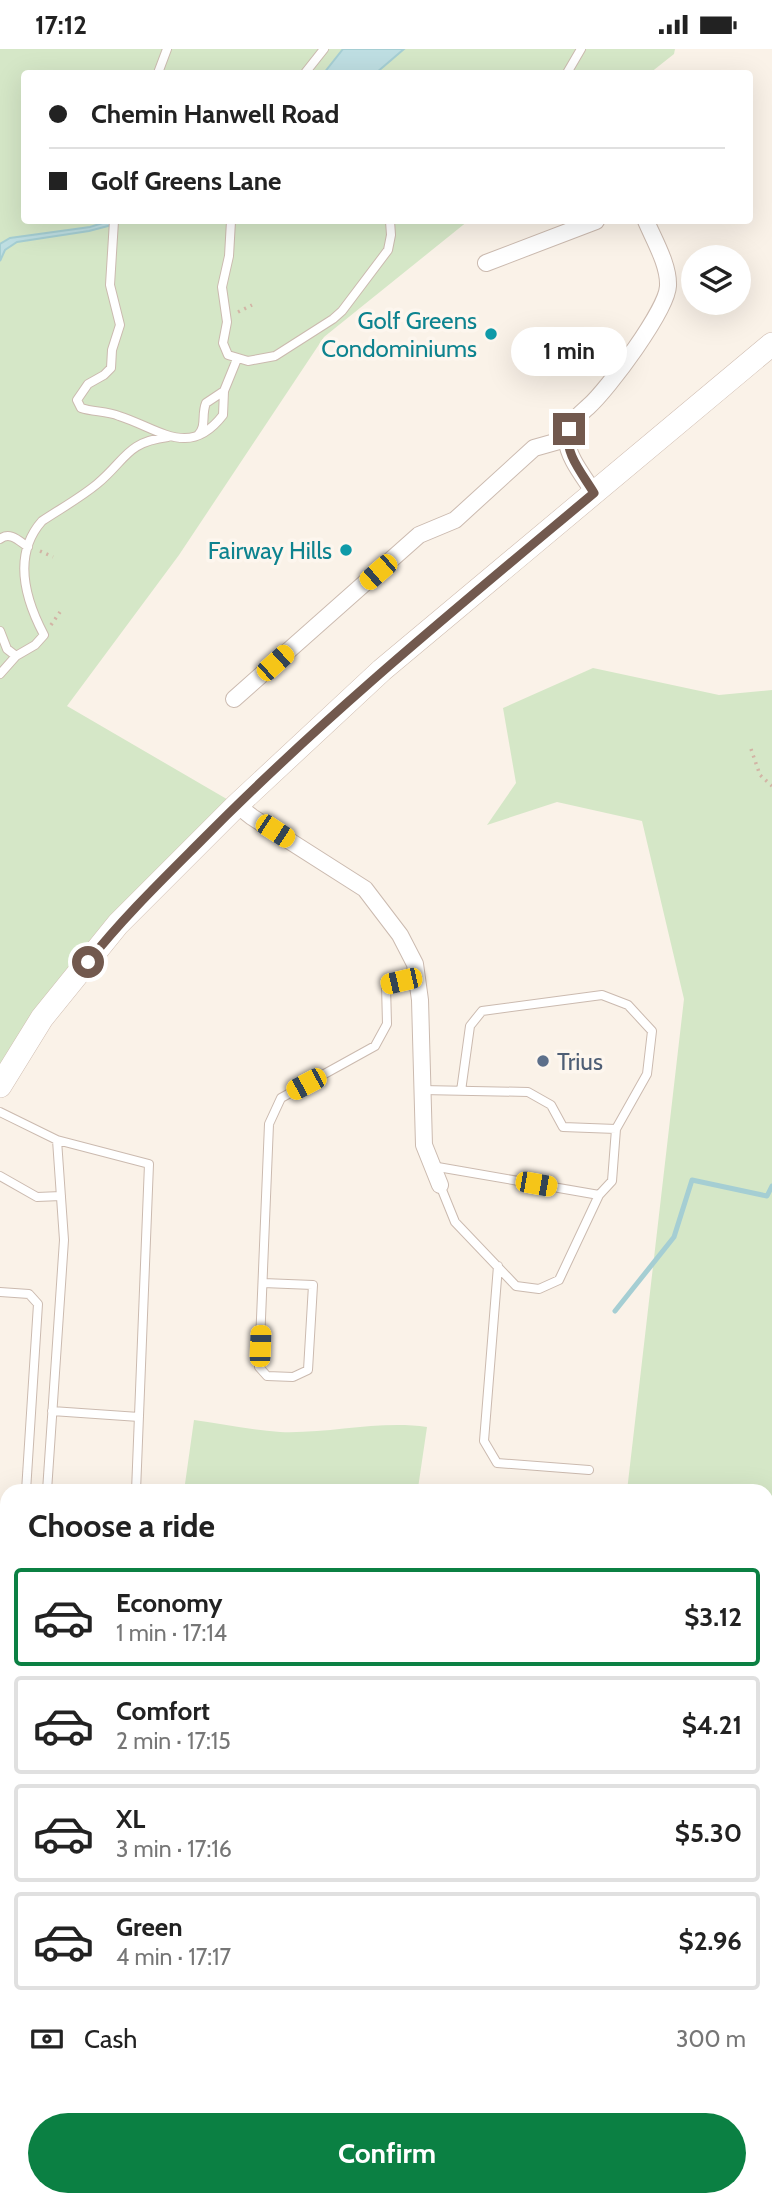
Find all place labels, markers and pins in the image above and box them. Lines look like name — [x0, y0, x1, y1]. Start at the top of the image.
place label: Golf Greens Condominiums — [321, 306, 477, 363]
marker: Golf Greens Condominiums — [483, 326, 499, 342]
place label: Fairway Hills — [208, 536, 332, 565]
marker: Fairway Hills — [338, 542, 354, 558]
place label: Trius — [557, 1047, 603, 1076]
marker: Trius — [535, 1053, 551, 1069]

